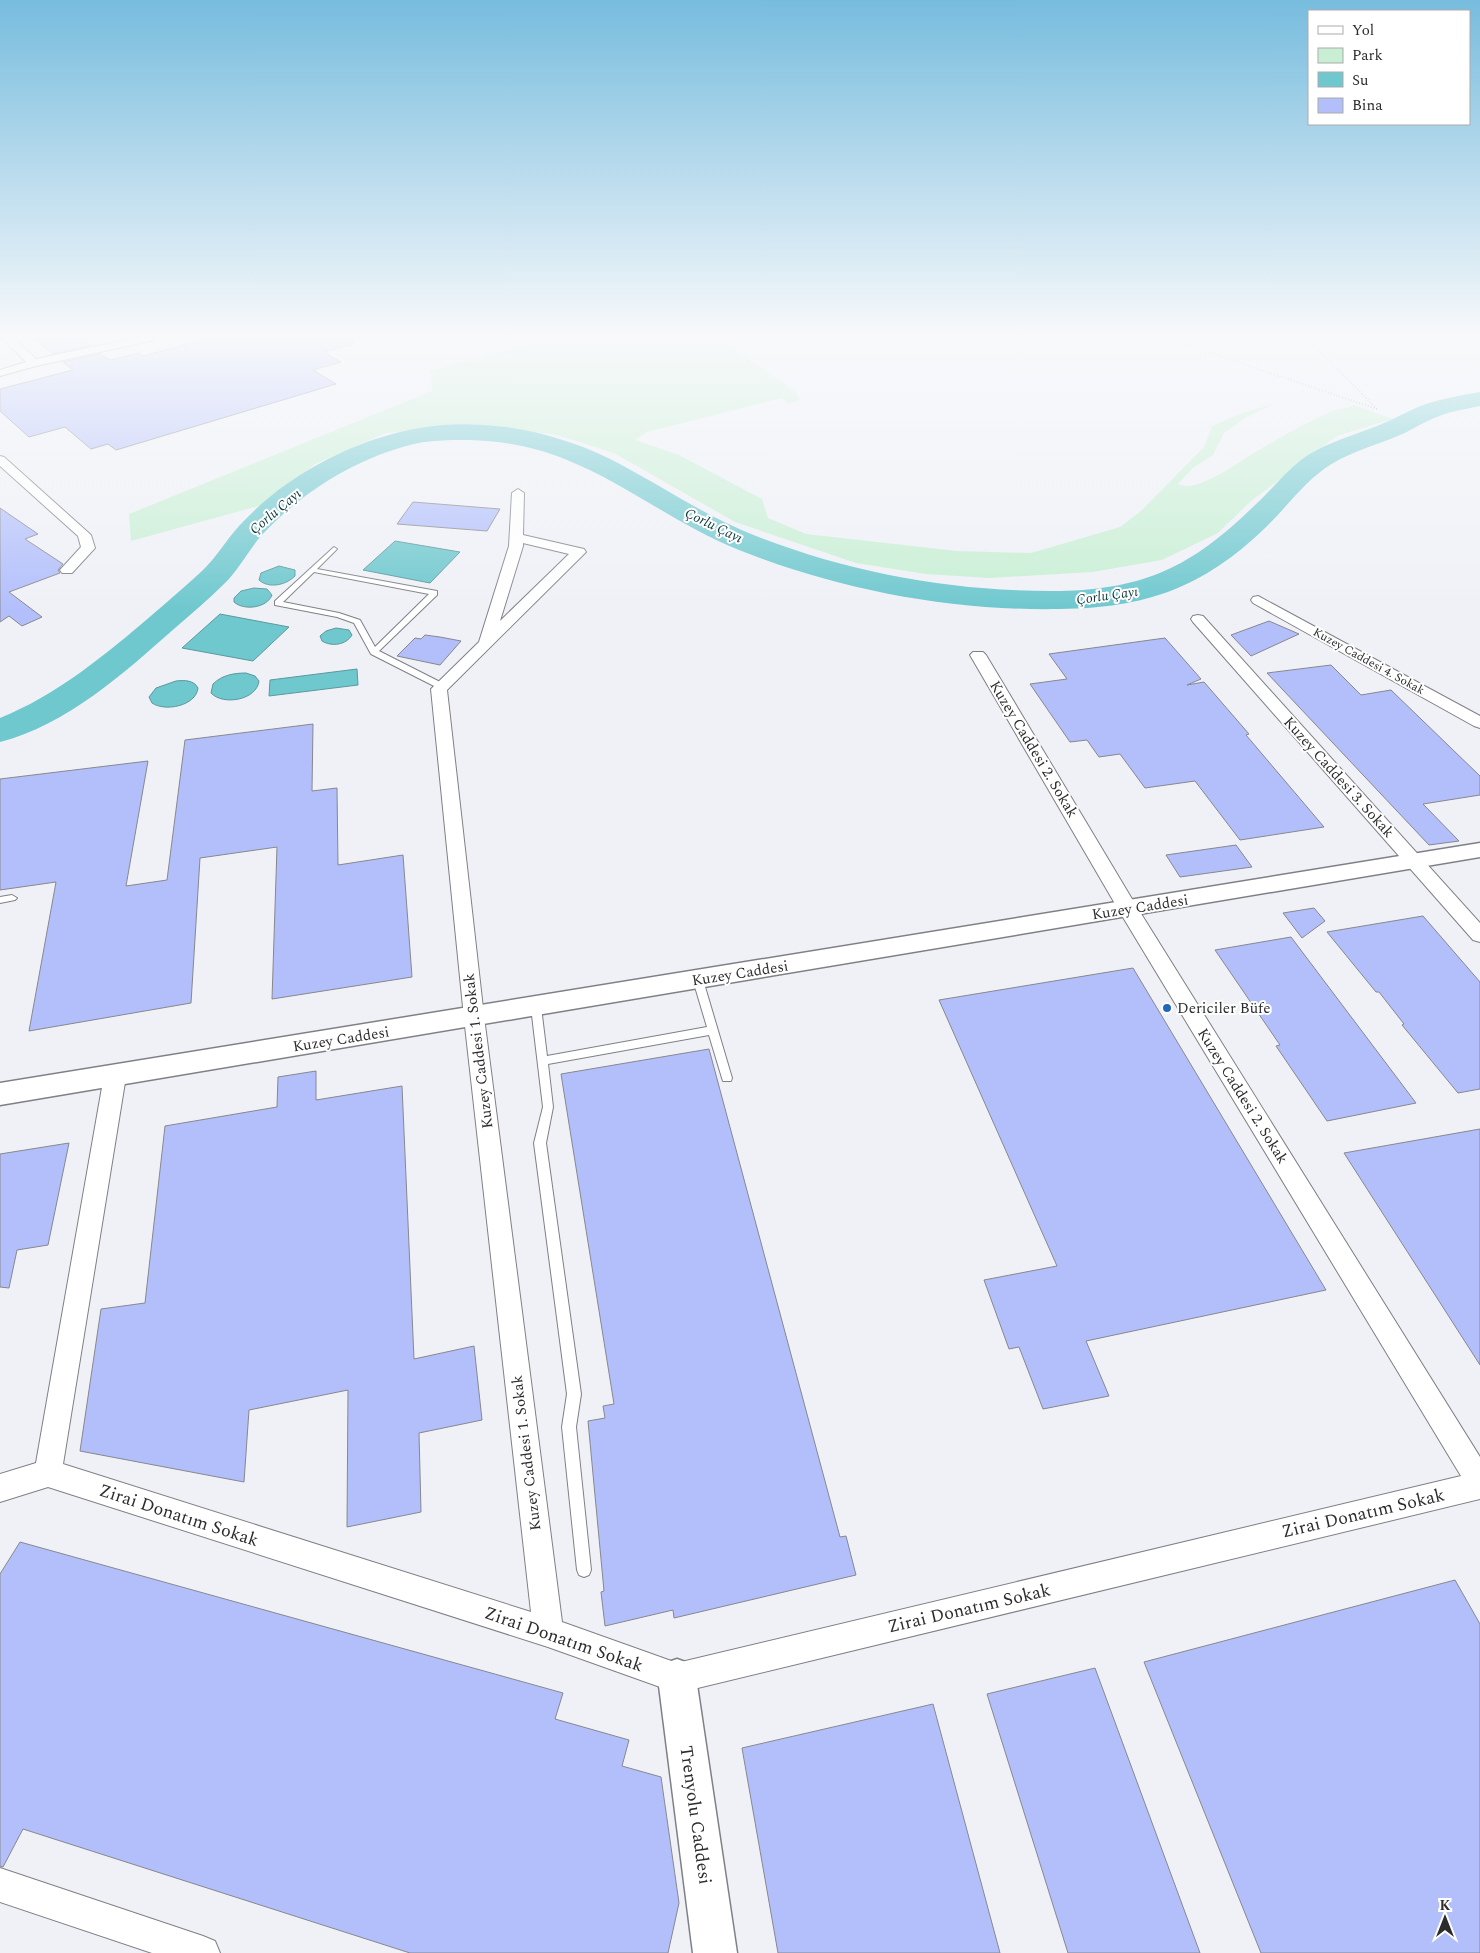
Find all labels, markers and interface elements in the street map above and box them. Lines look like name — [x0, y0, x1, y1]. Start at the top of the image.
legend — [1308, 10, 1470, 125]
text: Yol — [1352, 19, 1374, 42]
text: Park — [1352, 44, 1383, 67]
text: Su — [1352, 69, 1368, 92]
text: Bina — [1352, 94, 1383, 117]
water label: Çorlu Çayı — [245, 483, 306, 539]
water label: Çorlu Çayı — [681, 502, 746, 548]
water label: Çorlu Çayı — [1075, 581, 1139, 610]
street label: Kuzey Caddesi 4. Sokak — [1309, 623, 1428, 700]
street label: Kuzey Caddesi 2. Sokak — [983, 676, 1084, 822]
street label: Kuzey Caddesi 3. Sokak — [1278, 712, 1399, 843]
street label: Kuzey Caddesi — [1090, 889, 1190, 926]
street label: Kuzey Caddesi — [690, 955, 790, 992]
street label: Kuzey Caddesi 1. Sokak — [458, 972, 499, 1130]
place label: Dericiler Büfe — [1177, 997, 1270, 1020]
marker: Dericiler Büfe — [1161, 1002, 1173, 1014]
street label: Kuzey Caddesi — [291, 1021, 391, 1058]
street label: Kuzey Caddesi 2. Sokak — [1191, 1024, 1294, 1169]
street label: Kuzey Caddesi 1. Sokak — [506, 1374, 547, 1532]
street label: Zirai Donatım Sokak — [95, 1477, 262, 1554]
street label: Zirai Donatım Sokak — [1279, 1482, 1447, 1545]
street label: Zirai Donatım Sokak — [885, 1577, 1053, 1640]
street label: Zirai Donatım Sokak — [481, 1600, 647, 1679]
street label: Trenyolu Caddesi — [672, 1744, 719, 1886]
north arrow — [1420, 1893, 1470, 1943]
text: K — [1440, 1895, 1451, 1916]

